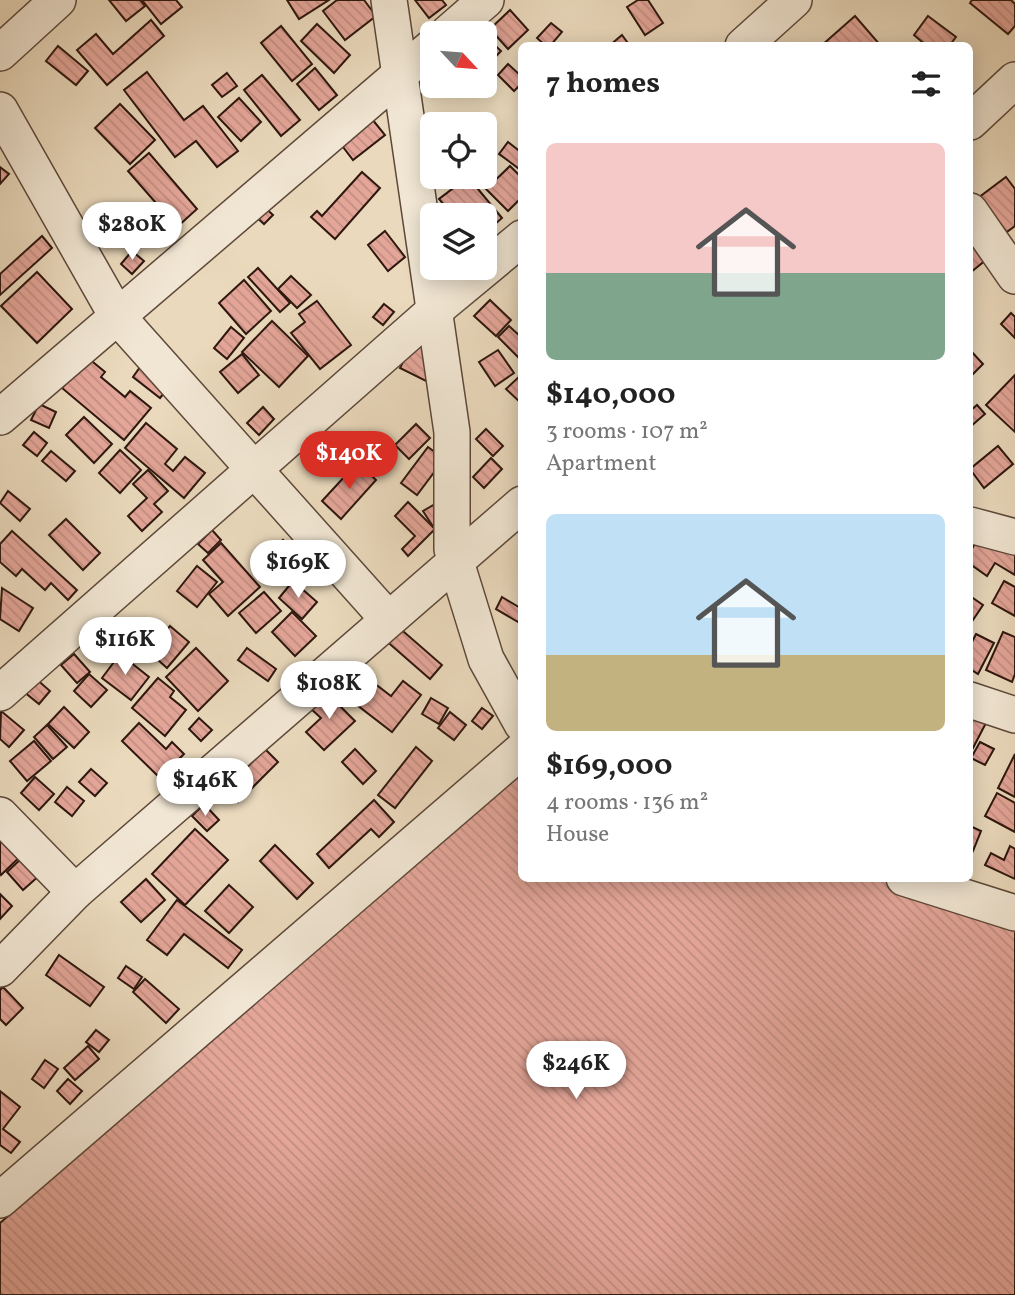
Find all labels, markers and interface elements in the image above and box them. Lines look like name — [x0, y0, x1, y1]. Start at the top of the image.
north arrow — [420, 21, 497, 98]
map controls — [420, 21, 497, 280]
text: 7 homes — [546, 63, 660, 105]
icon: filters — [907, 65, 945, 103]
button: locate — [420, 112, 497, 189]
icon: home — [683, 189, 809, 315]
pin: $280K — [83, 202, 181, 262]
button: layers — [420, 203, 497, 280]
text: $280K — [98, 209, 166, 241]
text: $140,000 — [546, 374, 676, 416]
text: 3 rooms · 107 m² — [546, 416, 708, 448]
pin: $140K — [300, 432, 398, 491]
text: $140K — [316, 438, 382, 470]
text: Apartment — [546, 448, 657, 480]
pin: $169K — [249, 540, 347, 600]
text: $169K — [266, 547, 330, 579]
icon: home — [683, 560, 809, 686]
pin: $116K — [76, 618, 174, 677]
text: $116K — [95, 624, 155, 656]
pin: $108K — [280, 662, 378, 721]
text: $108K — [296, 668, 362, 700]
text: $169,000 — [546, 745, 673, 787]
pin: $146K — [156, 758, 254, 818]
text: $146K — [172, 765, 238, 797]
text: 4 rooms · 136 m² — [546, 787, 708, 819]
text: House — [546, 819, 609, 851]
pin: $246K — [527, 1042, 625, 1101]
text: $246K — [542, 1048, 610, 1080]

